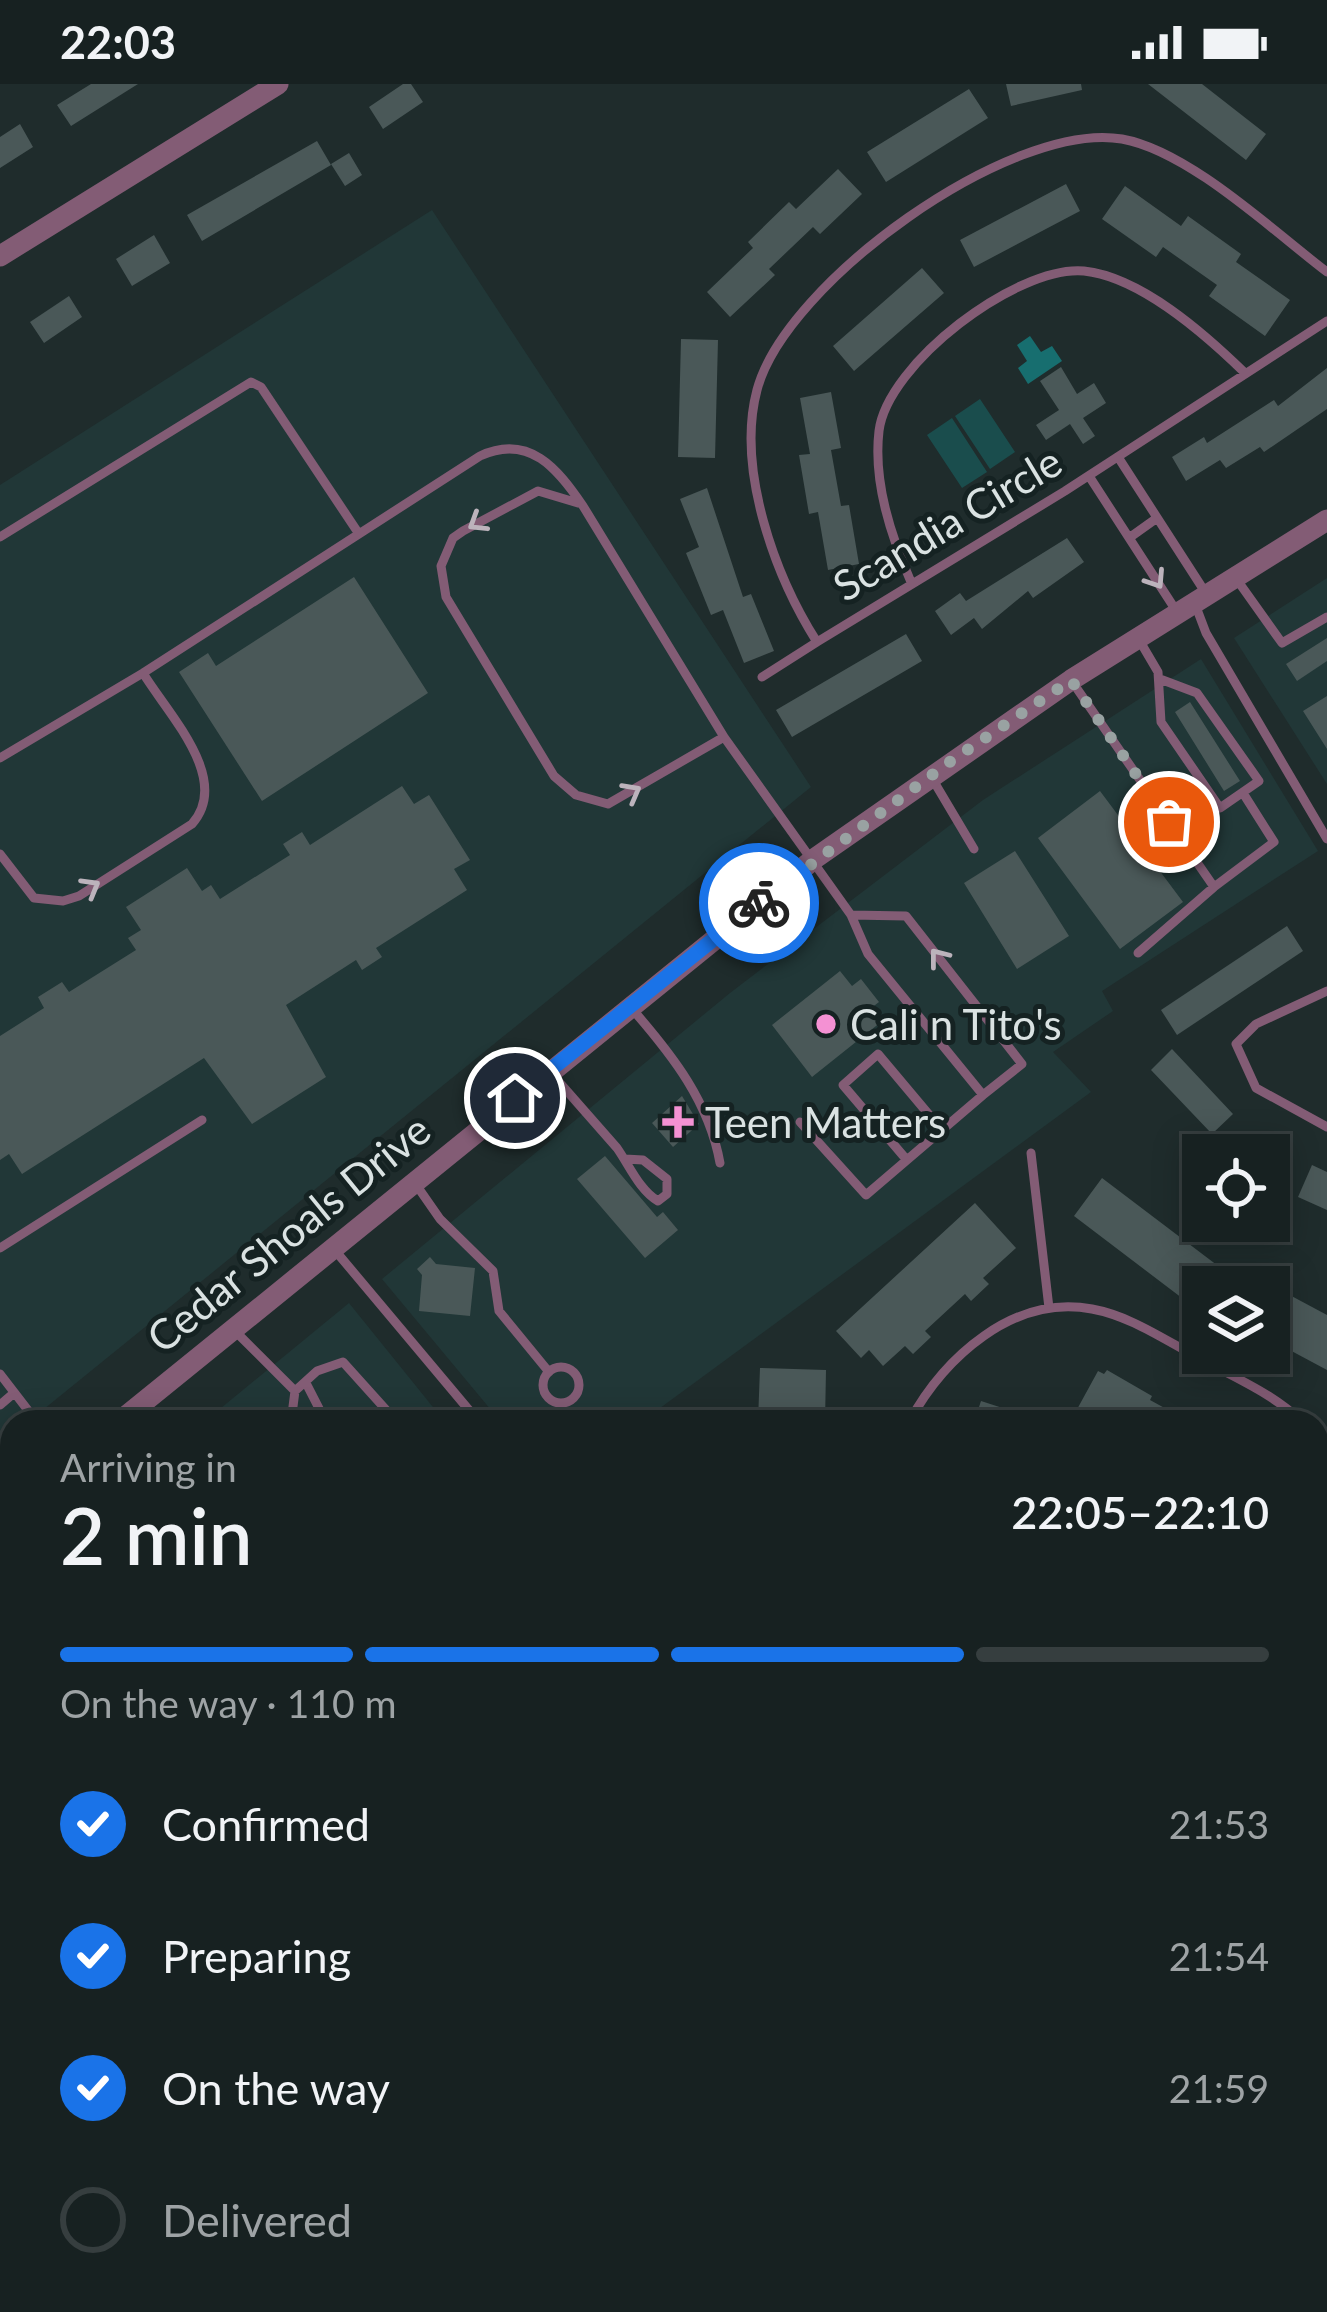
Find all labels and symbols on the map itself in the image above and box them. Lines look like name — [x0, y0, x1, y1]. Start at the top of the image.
street label: Scandia Circle — [824, 435, 1070, 611]
one-way arrow — [468, 509, 490, 531]
one-way arrow — [1142, 566, 1164, 588]
pin — [1118, 771, 1220, 873]
one-way arrow — [619, 783, 641, 806]
courier — [699, 843, 819, 963]
one-way arrow — [78, 879, 100, 902]
one-way arrow — [931, 948, 952, 970]
place label: Cali n Tito's — [850, 999, 1062, 1049]
marker: Cali n Tito's — [813, 1011, 839, 1037]
pin — [464, 1047, 566, 1149]
place label: Teen Matters — [705, 1097, 946, 1147]
street label: Cedar Shoals Drive — [137, 1104, 439, 1362]
marker: Teen Matters — [662, 1106, 694, 1138]

